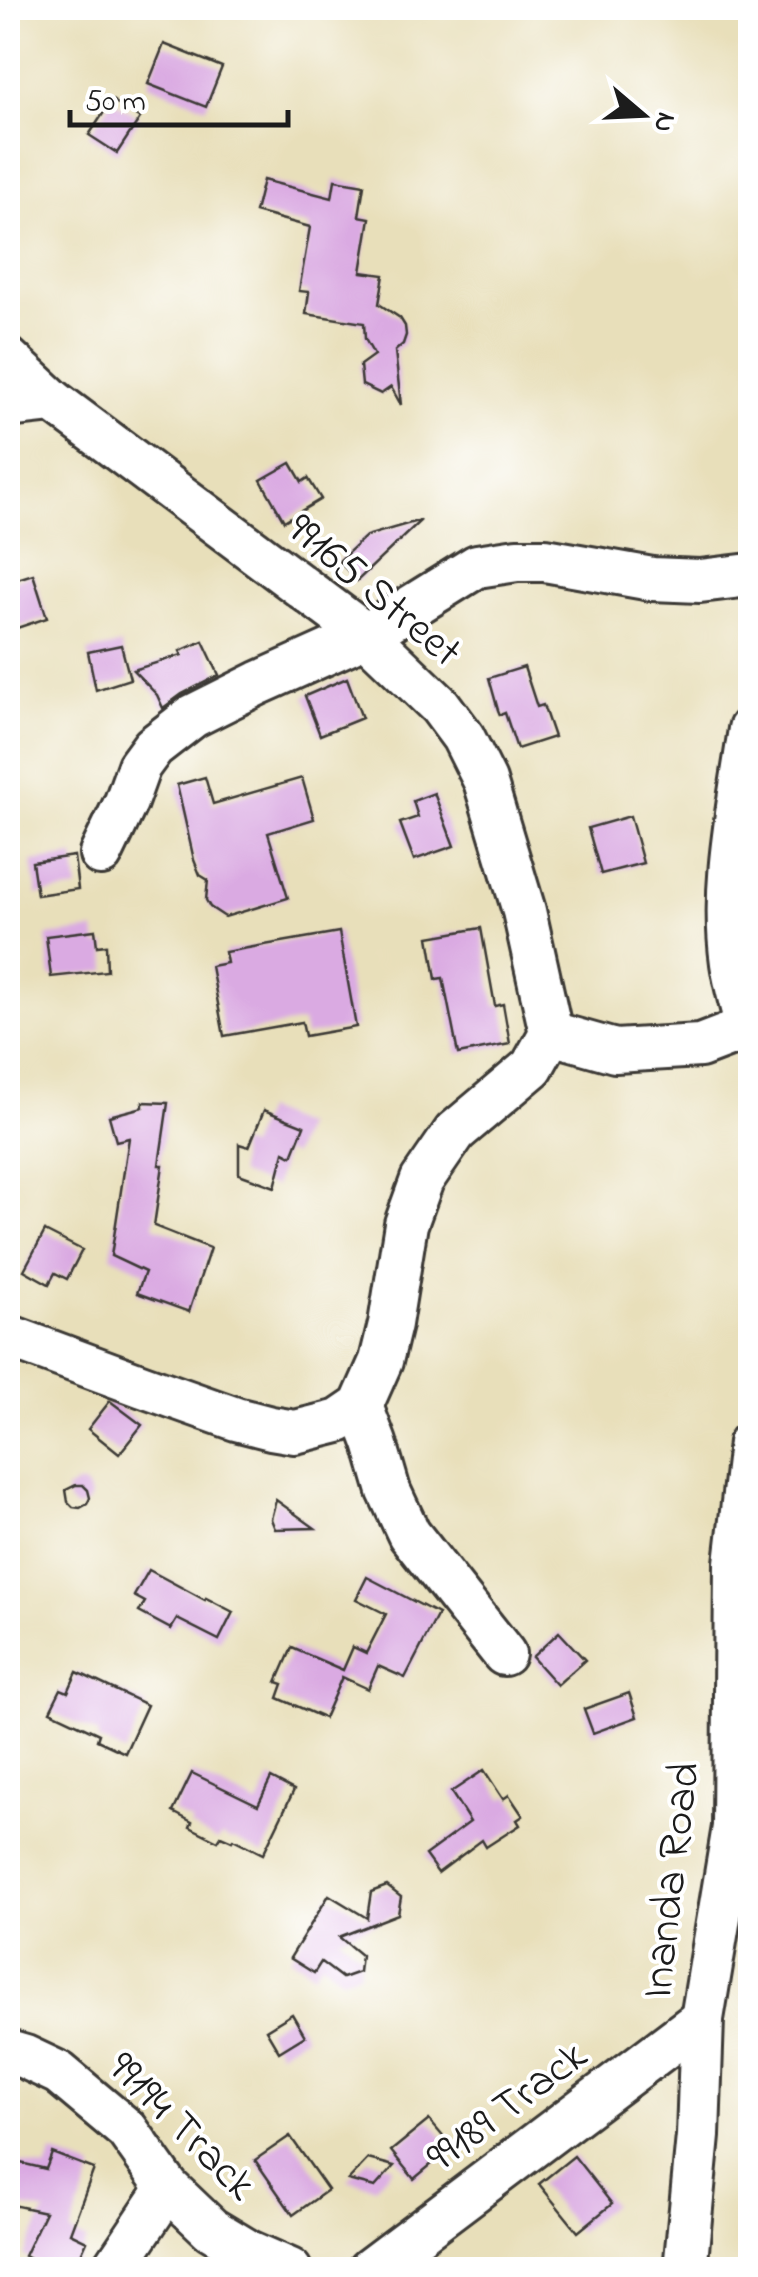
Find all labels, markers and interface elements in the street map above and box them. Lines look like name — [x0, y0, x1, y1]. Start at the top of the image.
scale bar — [70, 65, 288, 127]
north arrow — [593, 65, 693, 165]
text: 50 m — [85, 81, 146, 125]
text: N — [641, 106, 686, 138]
street label: 99165 Street — [271, 499, 475, 685]
street label: Inanda Road — [626, 1758, 720, 2003]
street label: 99189 Track — [414, 2025, 603, 2191]
street label: 99194 Track — [90, 2038, 271, 2218]

